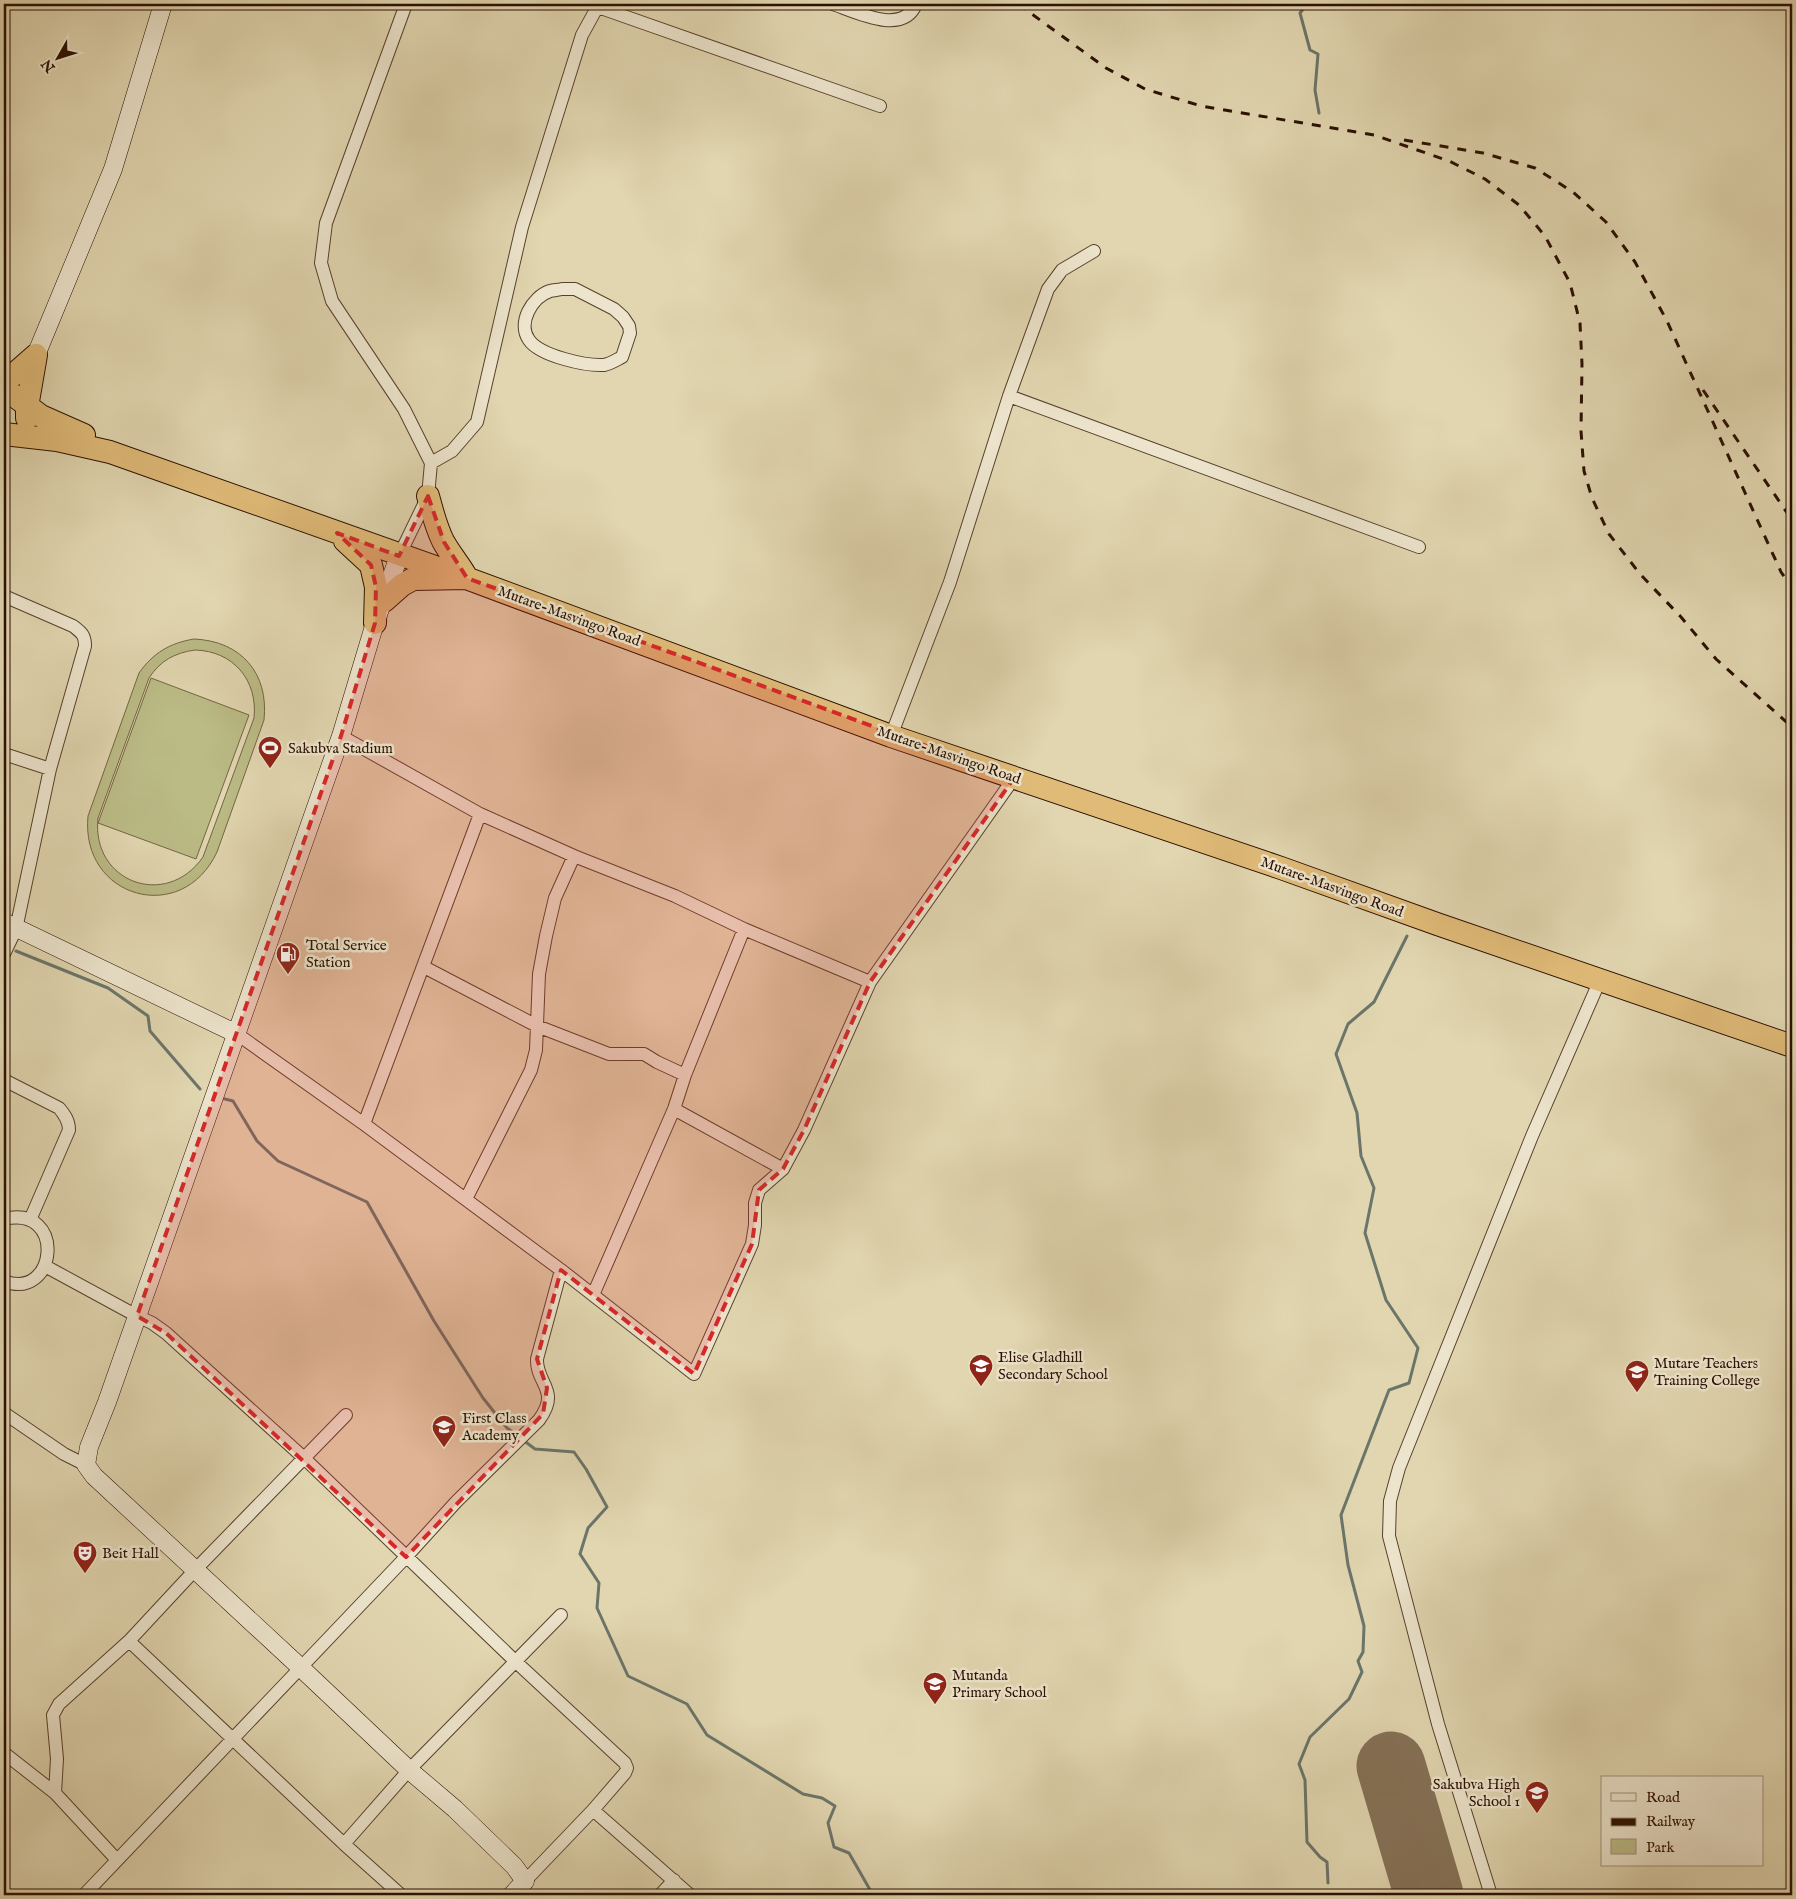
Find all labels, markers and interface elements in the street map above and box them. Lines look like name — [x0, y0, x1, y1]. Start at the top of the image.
north arrow — [32, 32, 82, 82]
text: N — [38, 55, 60, 77]
street label: Mutare-Masvingo Road — [495, 581, 644, 651]
street label: Mutare-Masvingo Road — [875, 722, 1024, 789]
sports icon: Sakubva Stadium — [257, 735, 283, 769]
place label: Sakubva Stadium — [288, 739, 393, 758]
street label: Mutare-Masvingo Road — [1258, 852, 1407, 922]
place label: Total Service Station — [306, 936, 387, 972]
fuel station icon: Total Service Station — [275, 941, 301, 975]
place label: Elise Gladhill Secondary School — [998, 1348, 1109, 1384]
school or university icon: Elise Gladhill Secondary School — [968, 1353, 994, 1387]
place label: Mutare Teachers Training College — [1654, 1354, 1760, 1390]
school or university icon: Mutare Teachers Training College — [1624, 1359, 1650, 1393]
place label: First Class Academy — [461, 1409, 527, 1445]
school or university icon: First Class Academy — [431, 1414, 457, 1448]
theatre icon: Beit Hall — [72, 1540, 98, 1574]
place label: Beit Hall — [102, 1544, 160, 1563]
place label: Mutanda Primary School — [952, 1666, 1048, 1702]
school or university icon: Mutanda Primary School — [922, 1671, 948, 1705]
place label: Sakubva High School 1 — [1433, 1775, 1520, 1811]
legend — [1601, 1776, 1764, 1866]
school or university icon: Sakubva High School 1 — [1524, 1780, 1550, 1814]
text: Road — [1646, 1788, 1681, 1807]
text: Railway — [1646, 1812, 1696, 1831]
text: Park — [1646, 1838, 1676, 1857]

